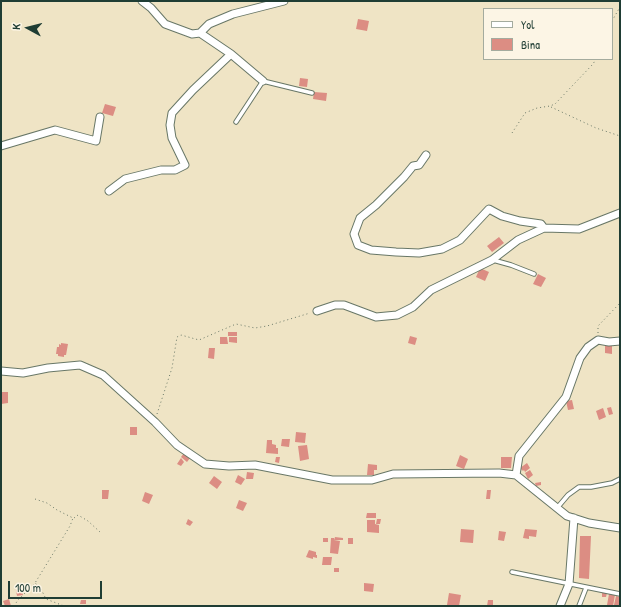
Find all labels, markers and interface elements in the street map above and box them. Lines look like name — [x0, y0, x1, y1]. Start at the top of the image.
north arrow — [8, 8, 48, 48]
legend — [483, 8, 613, 60]
text: Yol — [521, 16, 534, 33]
text: K — [9, 23, 23, 30]
text: Bina — [521, 36, 540, 53]
scale bar — [10, 573, 104, 599]
text: 100 m — [15, 579, 41, 596]

